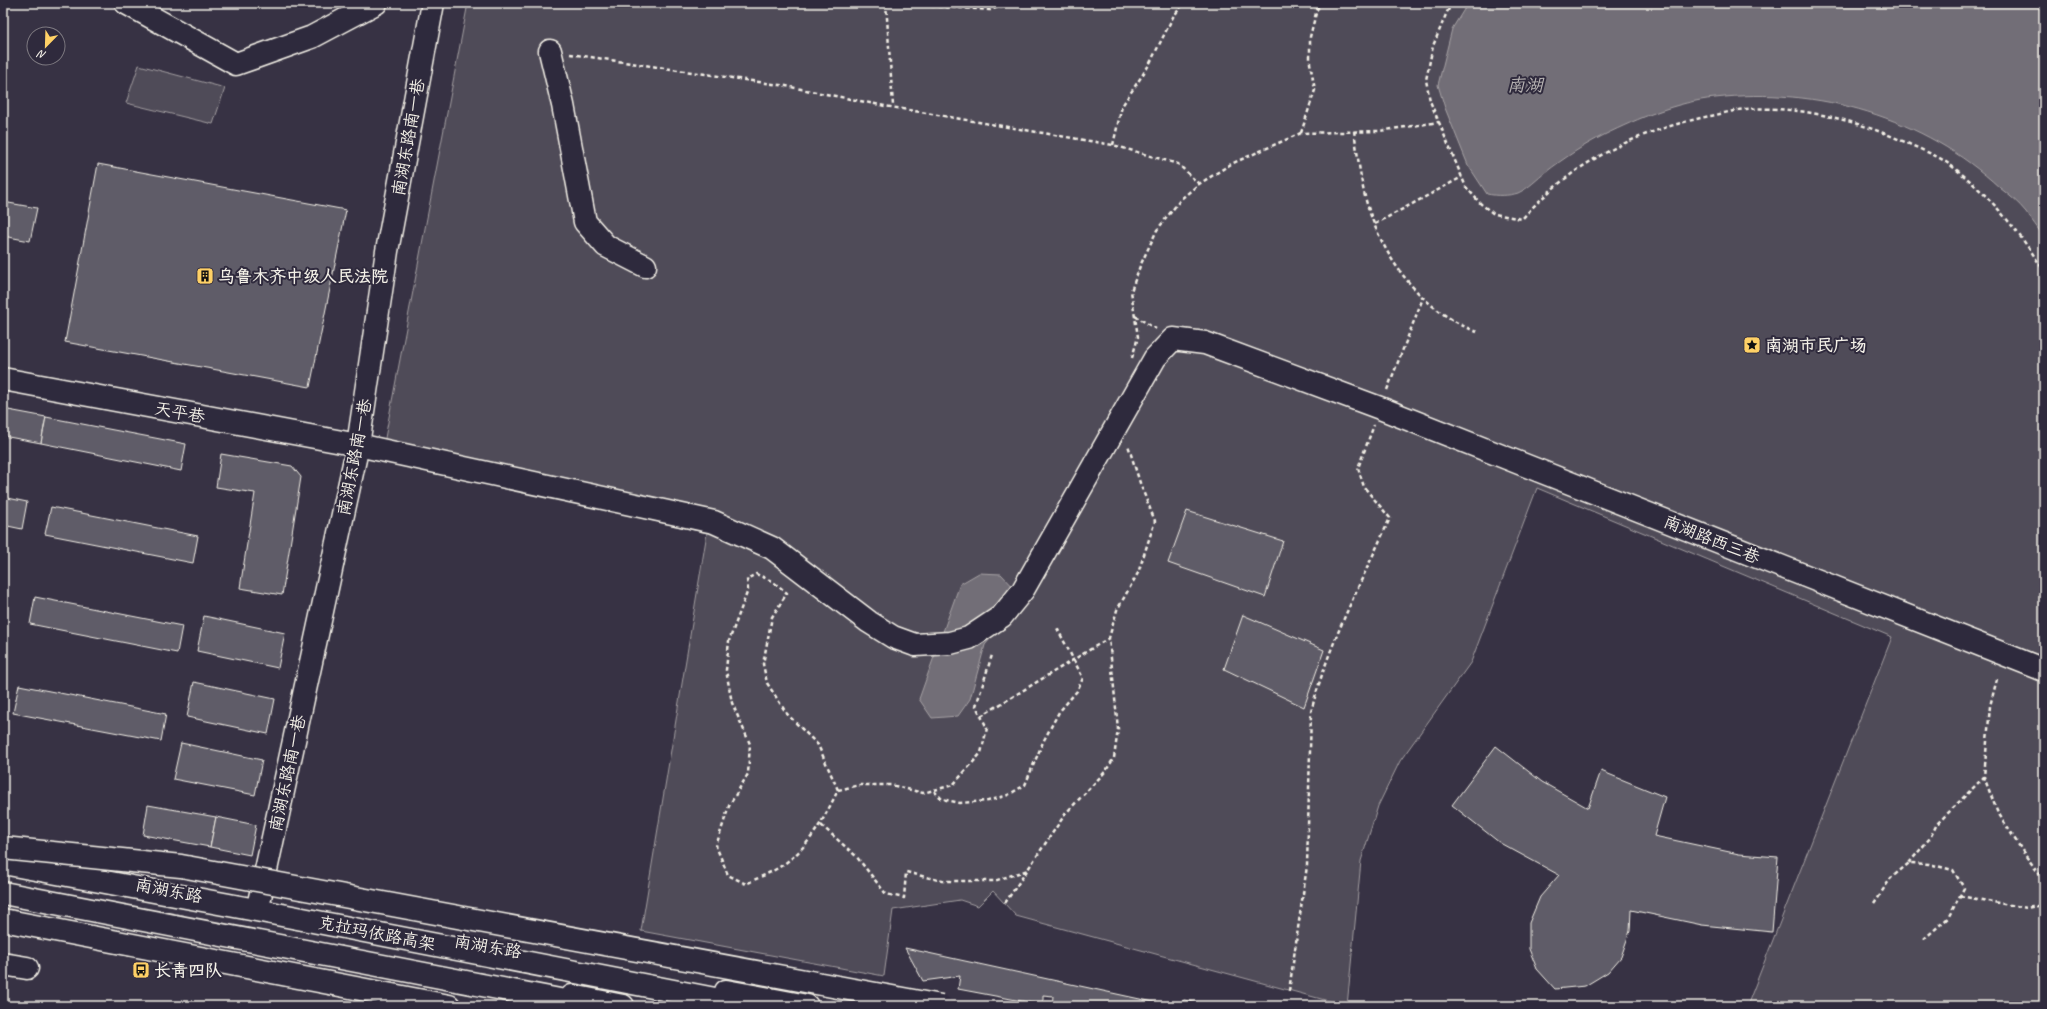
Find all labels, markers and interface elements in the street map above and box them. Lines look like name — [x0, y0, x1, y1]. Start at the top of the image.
north arrow — [26, 26, 66, 66]
text: N — [34, 47, 48, 63]
water label: 南湖 — [1507, 74, 1545, 96]
street label: 南湖东路南一巷 — [388, 76, 429, 198]
building icon: 乌鲁木齐中级人民法院 — [195, 266, 215, 286]
place label: 乌鲁木齐中级人民法院 — [218, 266, 388, 287]
place icon: 南湖市民广场 — [1742, 335, 1762, 355]
place label: 南湖市民广场 — [1765, 335, 1867, 356]
street label: 南湖东路南一巷 — [333, 396, 376, 518]
street label: 天平巷 — [153, 398, 208, 427]
street label: 南湖路西三巷 — [1661, 511, 1764, 569]
street label: 南湖东路南一巷 — [265, 712, 310, 833]
street label: 南湖东路 — [134, 874, 204, 907]
street label: 克拉玛依路高架 — [316, 912, 437, 955]
street label: 南湖东路 — [453, 930, 523, 963]
bus stop icon: 长青四队 — [131, 960, 151, 980]
place label: 长青四队 — [154, 960, 222, 981]

